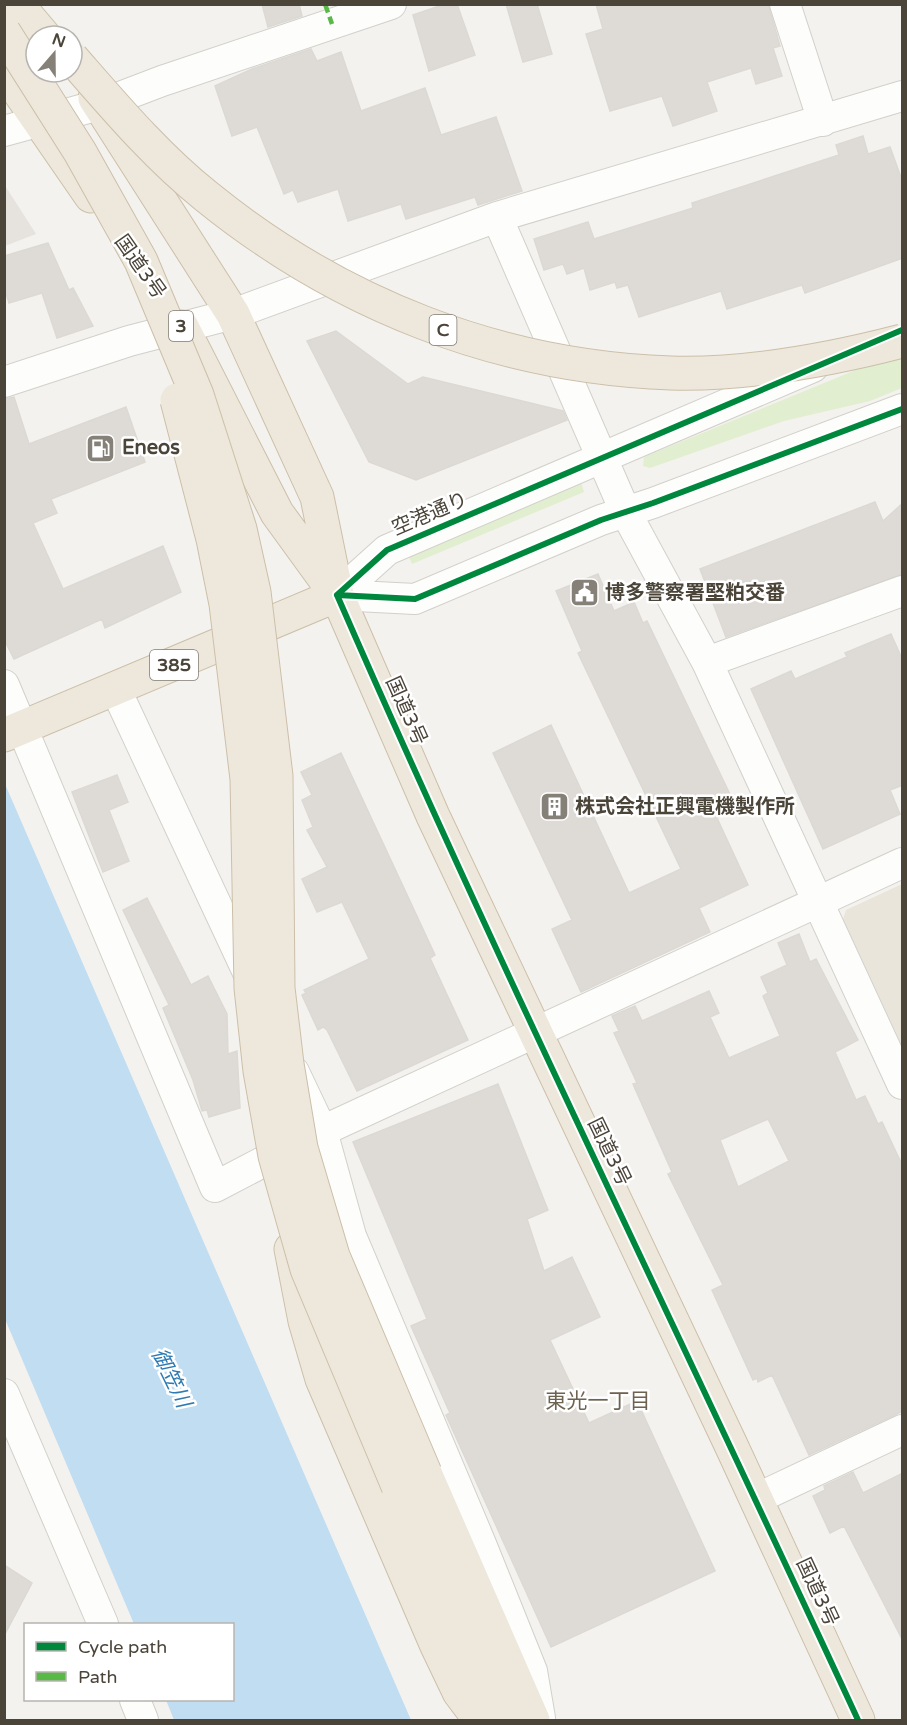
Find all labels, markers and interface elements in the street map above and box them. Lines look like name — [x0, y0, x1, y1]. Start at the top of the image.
north arrow — [24, 24, 84, 84]
text: N — [49, 29, 68, 52]
street label: 国道3号 — [109, 230, 171, 304]
road number: 3 — [169, 311, 193, 341]
road number: C — [430, 315, 456, 345]
fuel station icon: Eneos — [85, 432, 117, 464]
place label: Eneos — [122, 436, 180, 460]
street label: 空港通り — [388, 487, 472, 541]
public building icon: 博多警察署堅粕交番 — [568, 577, 600, 609]
place label: 博多警察署堅粕交番 — [605, 581, 785, 605]
road number: 385 — [150, 650, 198, 680]
street label: 国道3号 — [380, 673, 432, 749]
building icon: 株式会社正興電機製作所 — [538, 791, 570, 823]
place label: 株式会社正興電機製作所 — [575, 795, 795, 819]
street label: 国道3号 — [582, 1114, 636, 1190]
water label: 御笠川 — [146, 1344, 197, 1414]
district label: 東光一丁目 — [546, 1389, 651, 1414]
street label: 国道3号 — [791, 1554, 843, 1630]
legend — [24, 1623, 234, 1701]
text: Cycle path — [78, 1636, 167, 1658]
text: Path — [78, 1666, 117, 1688]

